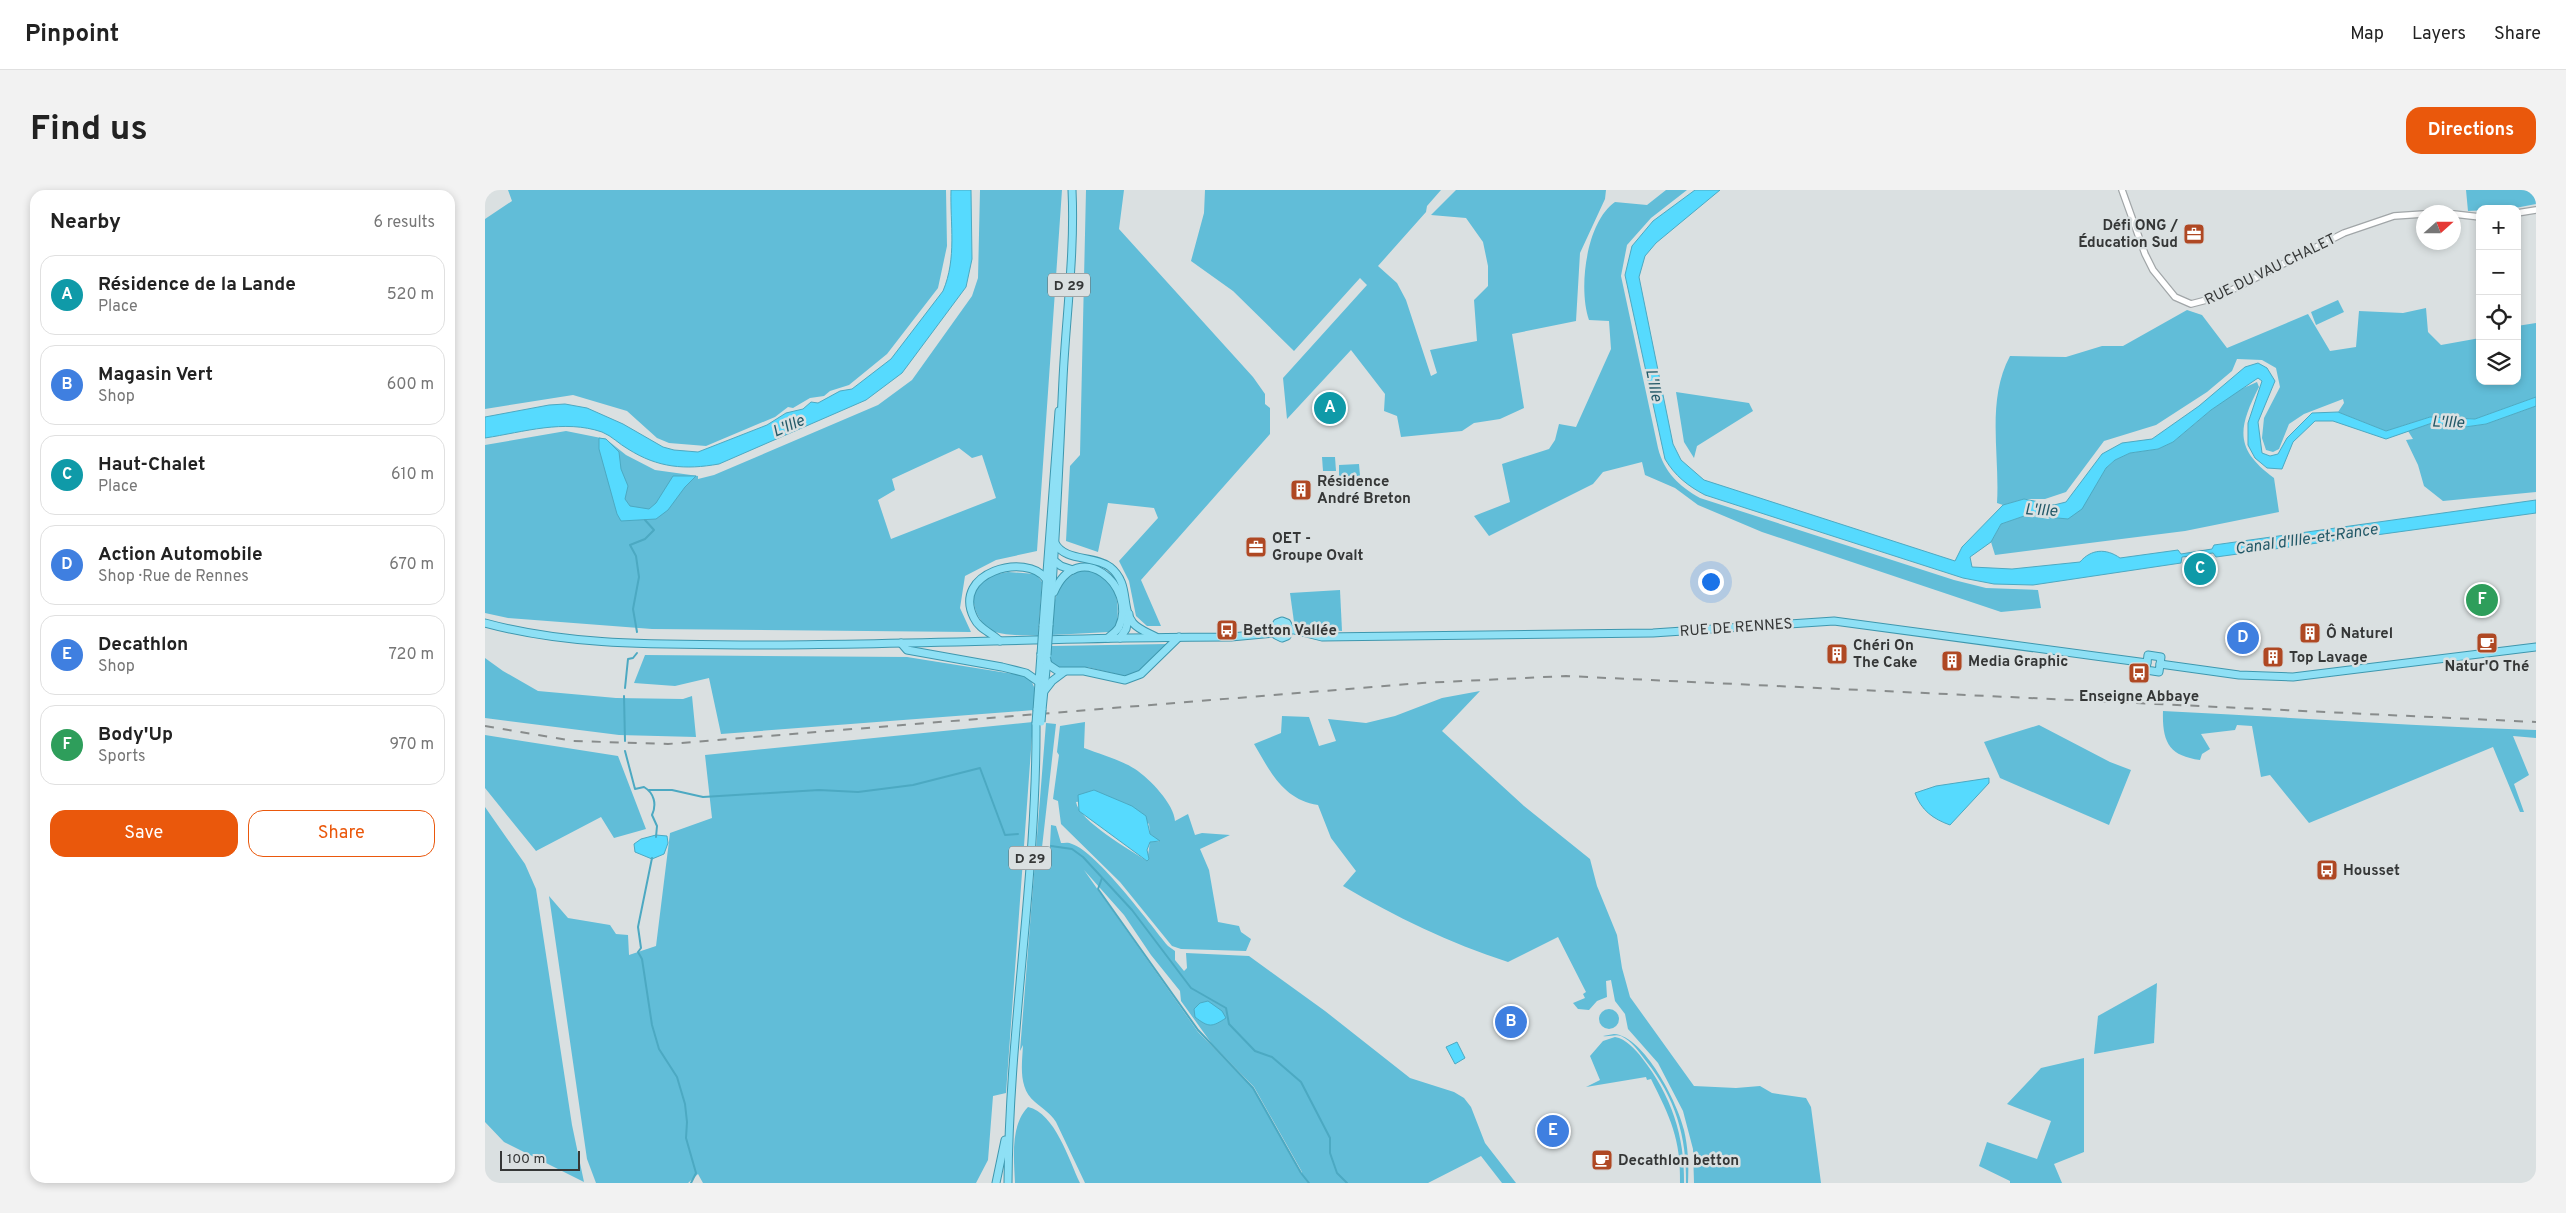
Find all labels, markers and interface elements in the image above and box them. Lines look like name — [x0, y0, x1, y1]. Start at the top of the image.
text: Pinpoint — [25, 20, 119, 50]
text: Map — [2350, 23, 2384, 46]
text: Layers — [2412, 23, 2466, 46]
text: Share — [2494, 23, 2541, 46]
button: Directions — [2406, 107, 2536, 154]
text: Find us — [30, 108, 148, 152]
north arrow — [2416, 205, 2461, 250]
map controls — [2476, 205, 2521, 385]
button: + — [2476, 205, 2521, 250]
text: Nearby — [50, 209, 121, 236]
text: 6 results — [373, 213, 435, 233]
place label: Défi ONG / Éducation Sud — [2078, 217, 2178, 253]
office icon: Défi ONG / Éducation Sud — [2182, 222, 2206, 246]
street label: RUE DU VAU CHALET — [2202, 230, 2339, 310]
button: − — [2476, 250, 2521, 295]
text: Résidence de la Lande — [98, 273, 296, 297]
road number: D 29 — [1048, 274, 1090, 296]
text: A — [61, 285, 73, 305]
text: 520 m — [387, 285, 434, 305]
button: locate — [2476, 295, 2521, 340]
text: Place — [98, 297, 138, 317]
button: layers — [2476, 340, 2521, 385]
text: Magasin Vert — [98, 363, 213, 387]
water label: L'Ille — [1640, 367, 1666, 404]
text: B — [61, 375, 73, 395]
text: 600 m — [387, 375, 434, 395]
text: Shop — [98, 387, 135, 407]
pin: A — [1314, 389, 1346, 427]
water label: L'Ille — [770, 411, 808, 442]
water label: L'Ille — [2431, 412, 2465, 434]
text: Haut-Chalet — [98, 453, 206, 477]
text: C — [62, 465, 72, 485]
text: 610 m — [391, 465, 434, 485]
place label: Résidence André Breton — [1317, 473, 1411, 509]
text: Place — [98, 477, 138, 497]
building icon: Résidence André Breton — [1289, 478, 1313, 502]
water label: L'Ille — [2024, 500, 2058, 522]
water label: Canal d'Ille-et-Rance — [2234, 520, 2380, 560]
place label: OET - Groupe Ovalt — [1272, 530, 1364, 566]
office icon: OET - Groupe Ovalt — [1244, 535, 1268, 559]
text: Action Automobile — [98, 543, 263, 567]
pin: C — [2184, 550, 2216, 588]
text: D — [61, 555, 73, 575]
text: 670 m — [389, 555, 434, 575]
text: Shop · Rue de Rennes — [98, 567, 249, 587]
your location — [1698, 569, 1724, 595]
pin: F — [2466, 581, 2498, 619]
street label: RUE DE RENNES — [1679, 615, 1793, 642]
bus stop icon: Betton Vallée — [1215, 618, 1239, 642]
pin: D — [2227, 619, 2259, 657]
building icon: Ô Naturel — [2298, 621, 2322, 645]
place label: Betton Vallée — [1243, 622, 1337, 641]
place label: Ô Naturel — [2326, 623, 2393, 644]
cafe icon: Natur'O Thé — [2475, 631, 2499, 655]
text: Decathlon — [98, 633, 188, 657]
place label: Chéri On The Cake — [1853, 637, 1917, 673]
building icon: Chéri On The Cake — [1825, 642, 1849, 666]
text: E — [62, 645, 72, 665]
text: 720 m — [389, 645, 434, 665]
building icon: Top Lavage — [2261, 645, 2285, 669]
building icon: Media Graphic — [1940, 649, 1964, 673]
place label: Top Lavage — [2289, 649, 2368, 668]
place label: Media Graphic — [1968, 653, 2068, 672]
text: Shop — [98, 657, 135, 677]
place label: Natur'O Thé — [2445, 658, 2529, 677]
bus stop icon: Enseigne Abbaye — [2127, 661, 2151, 685]
place label: Enseigne Abbaye — [2079, 688, 2199, 707]
text: Body'Up — [98, 723, 173, 747]
text: F — [62, 735, 72, 755]
text: 970 m — [389, 735, 434, 755]
text: Sports — [98, 747, 146, 767]
button: Save — [50, 810, 238, 857]
button: Share — [248, 810, 435, 857]
road number: D 29 — [1009, 846, 1051, 870]
bus stop icon: Housset — [2315, 858, 2339, 882]
place label: Housset — [2343, 862, 2400, 881]
pin: B — [1495, 1003, 1527, 1041]
pin: E — [1537, 1112, 1569, 1150]
scale bar — [500, 1148, 580, 1171]
cafe icon: Decathlon betton — [1590, 1148, 1614, 1172]
text: 100 m — [507, 1151, 545, 1168]
place label: Decathlon betton — [1618, 1152, 1739, 1171]

